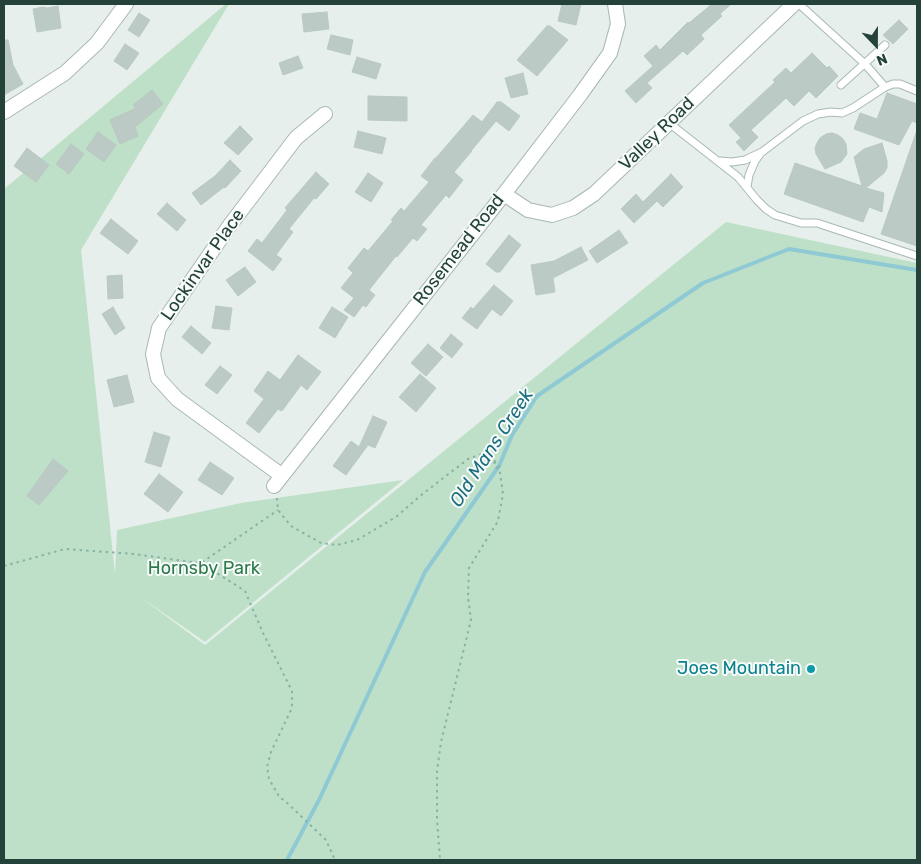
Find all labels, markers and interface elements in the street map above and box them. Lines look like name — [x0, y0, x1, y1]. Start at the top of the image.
north arrow — [851, 20, 901, 70]
text: N — [874, 50, 890, 69]
street label: Valley Road — [615, 93, 699, 175]
street label: Rosemead Road — [409, 190, 509, 310]
street label: Lockinvar Place — [157, 205, 249, 325]
water label: Old Mans Creek — [445, 385, 539, 511]
park label: Hornsby Park — [148, 558, 260, 580]
place label: Joes Mountain — [677, 658, 801, 680]
marker: Joes Mountain — [805, 663, 817, 675]

